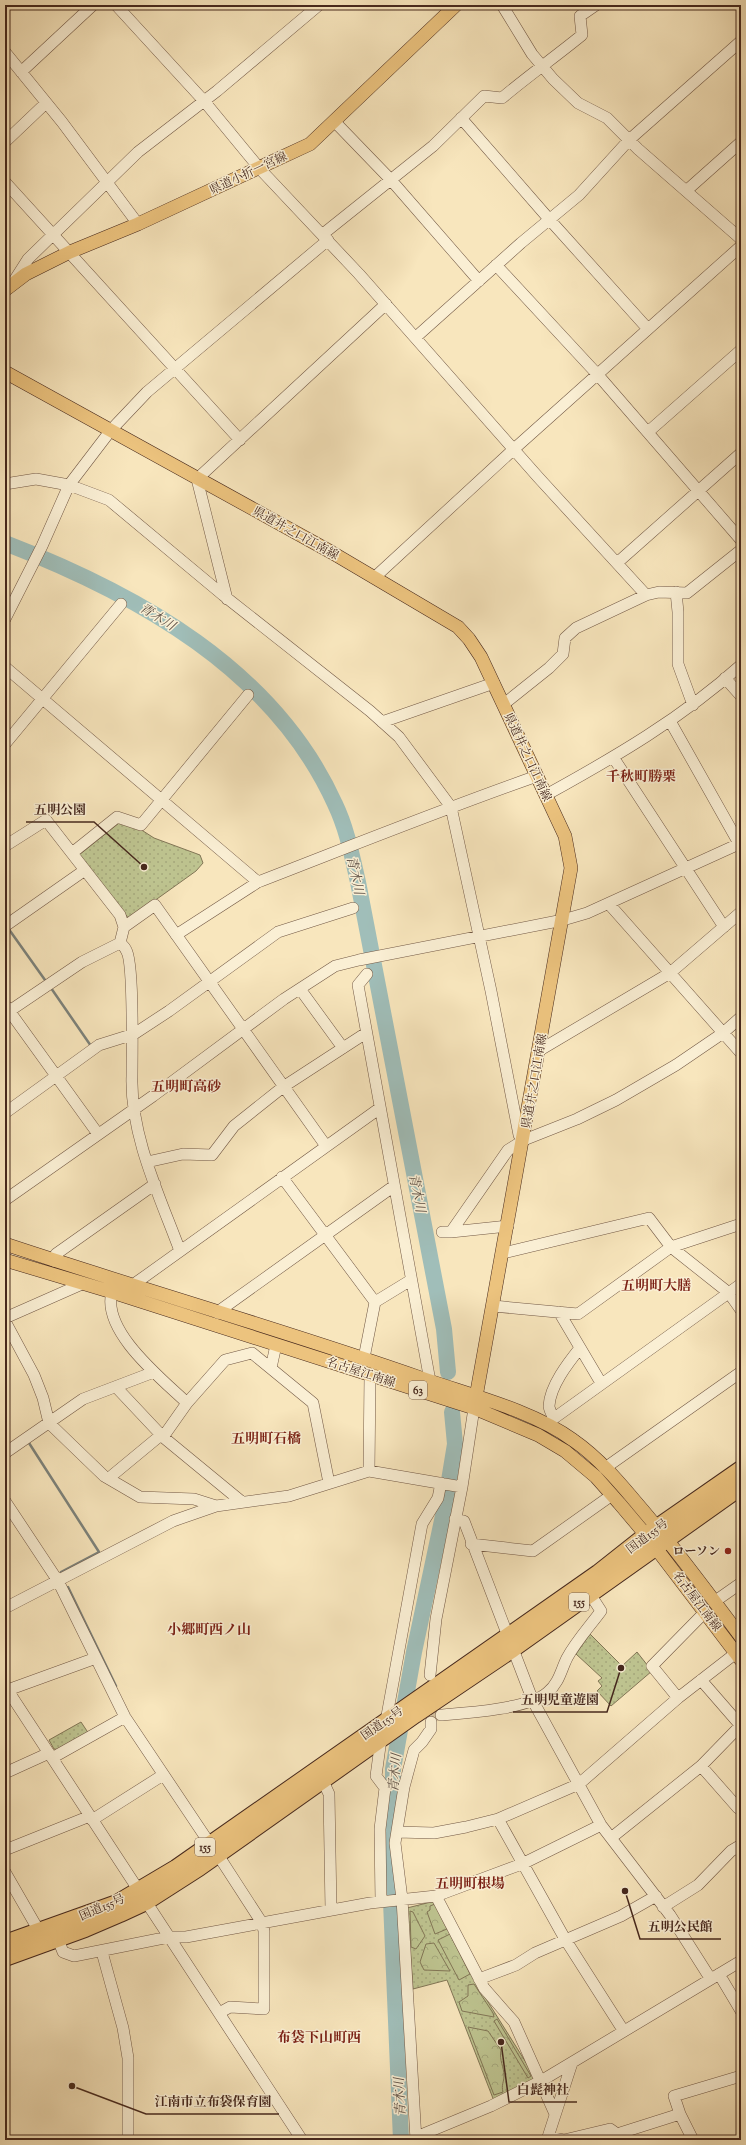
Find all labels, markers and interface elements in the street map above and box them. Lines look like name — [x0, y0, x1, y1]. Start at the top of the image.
street label: 県道小折一宮線 — [207, 148, 290, 200]
street label: 県道井之口江南線 — [249, 503, 342, 565]
water label: 青木川 — [136, 600, 180, 637]
street label: 県道井之口江南線 — [499, 710, 556, 805]
district label: 千秋町勝栗 — [606, 768, 676, 788]
callout: 五明公園 — [26, 797, 94, 822]
text: 五明公園 — [34, 802, 86, 820]
water label: 青木川 — [341, 854, 367, 898]
street label: 県道井之口江南線 — [518, 1032, 552, 1130]
district label: 五明町高砂 — [151, 1078, 221, 1098]
water label: 青木川 — [403, 1173, 429, 1216]
district label: 五明町大膳 — [621, 1277, 691, 1297]
street label: 名古屋江南線 — [324, 1353, 398, 1393]
road number: 63 — [409, 1381, 427, 1399]
district label: 五明町石橋 — [231, 1430, 301, 1450]
street label: 国道155号 — [623, 1515, 672, 1559]
place label: ローソン — [672, 1543, 720, 1561]
marker: ローソン — [723, 1546, 733, 1556]
street label: 名古屋江南線 — [667, 1567, 725, 1636]
road number: 155 — [569, 1593, 589, 1611]
district label: 小郷町西ノ山 — [167, 1621, 251, 1641]
callout: 五明児童遊園 — [513, 1687, 607, 1712]
text: 五明児童遊園 — [521, 1692, 599, 1710]
street label: 国道155号 — [358, 1703, 408, 1745]
water label: 青木川 — [385, 1751, 407, 1793]
road number: 155 — [195, 1838, 215, 1856]
district label: 五明町根場 — [435, 1875, 505, 1895]
street label: 国道155号 — [77, 1890, 128, 1926]
callout: 五明公民館 — [640, 1914, 721, 1939]
text: 五明公民館 — [647, 1919, 713, 1937]
district label: 布袋下山町西 — [277, 2029, 361, 2049]
water label: 青木川 — [391, 2075, 411, 2117]
callout: 白髭神社 — [509, 2077, 577, 2102]
text: 白髭神社 — [517, 2082, 569, 2100]
callout: 江南市立布袋保育園 — [146, 2089, 279, 2114]
text: 江南市立布袋保育園 — [154, 2094, 272, 2112]

